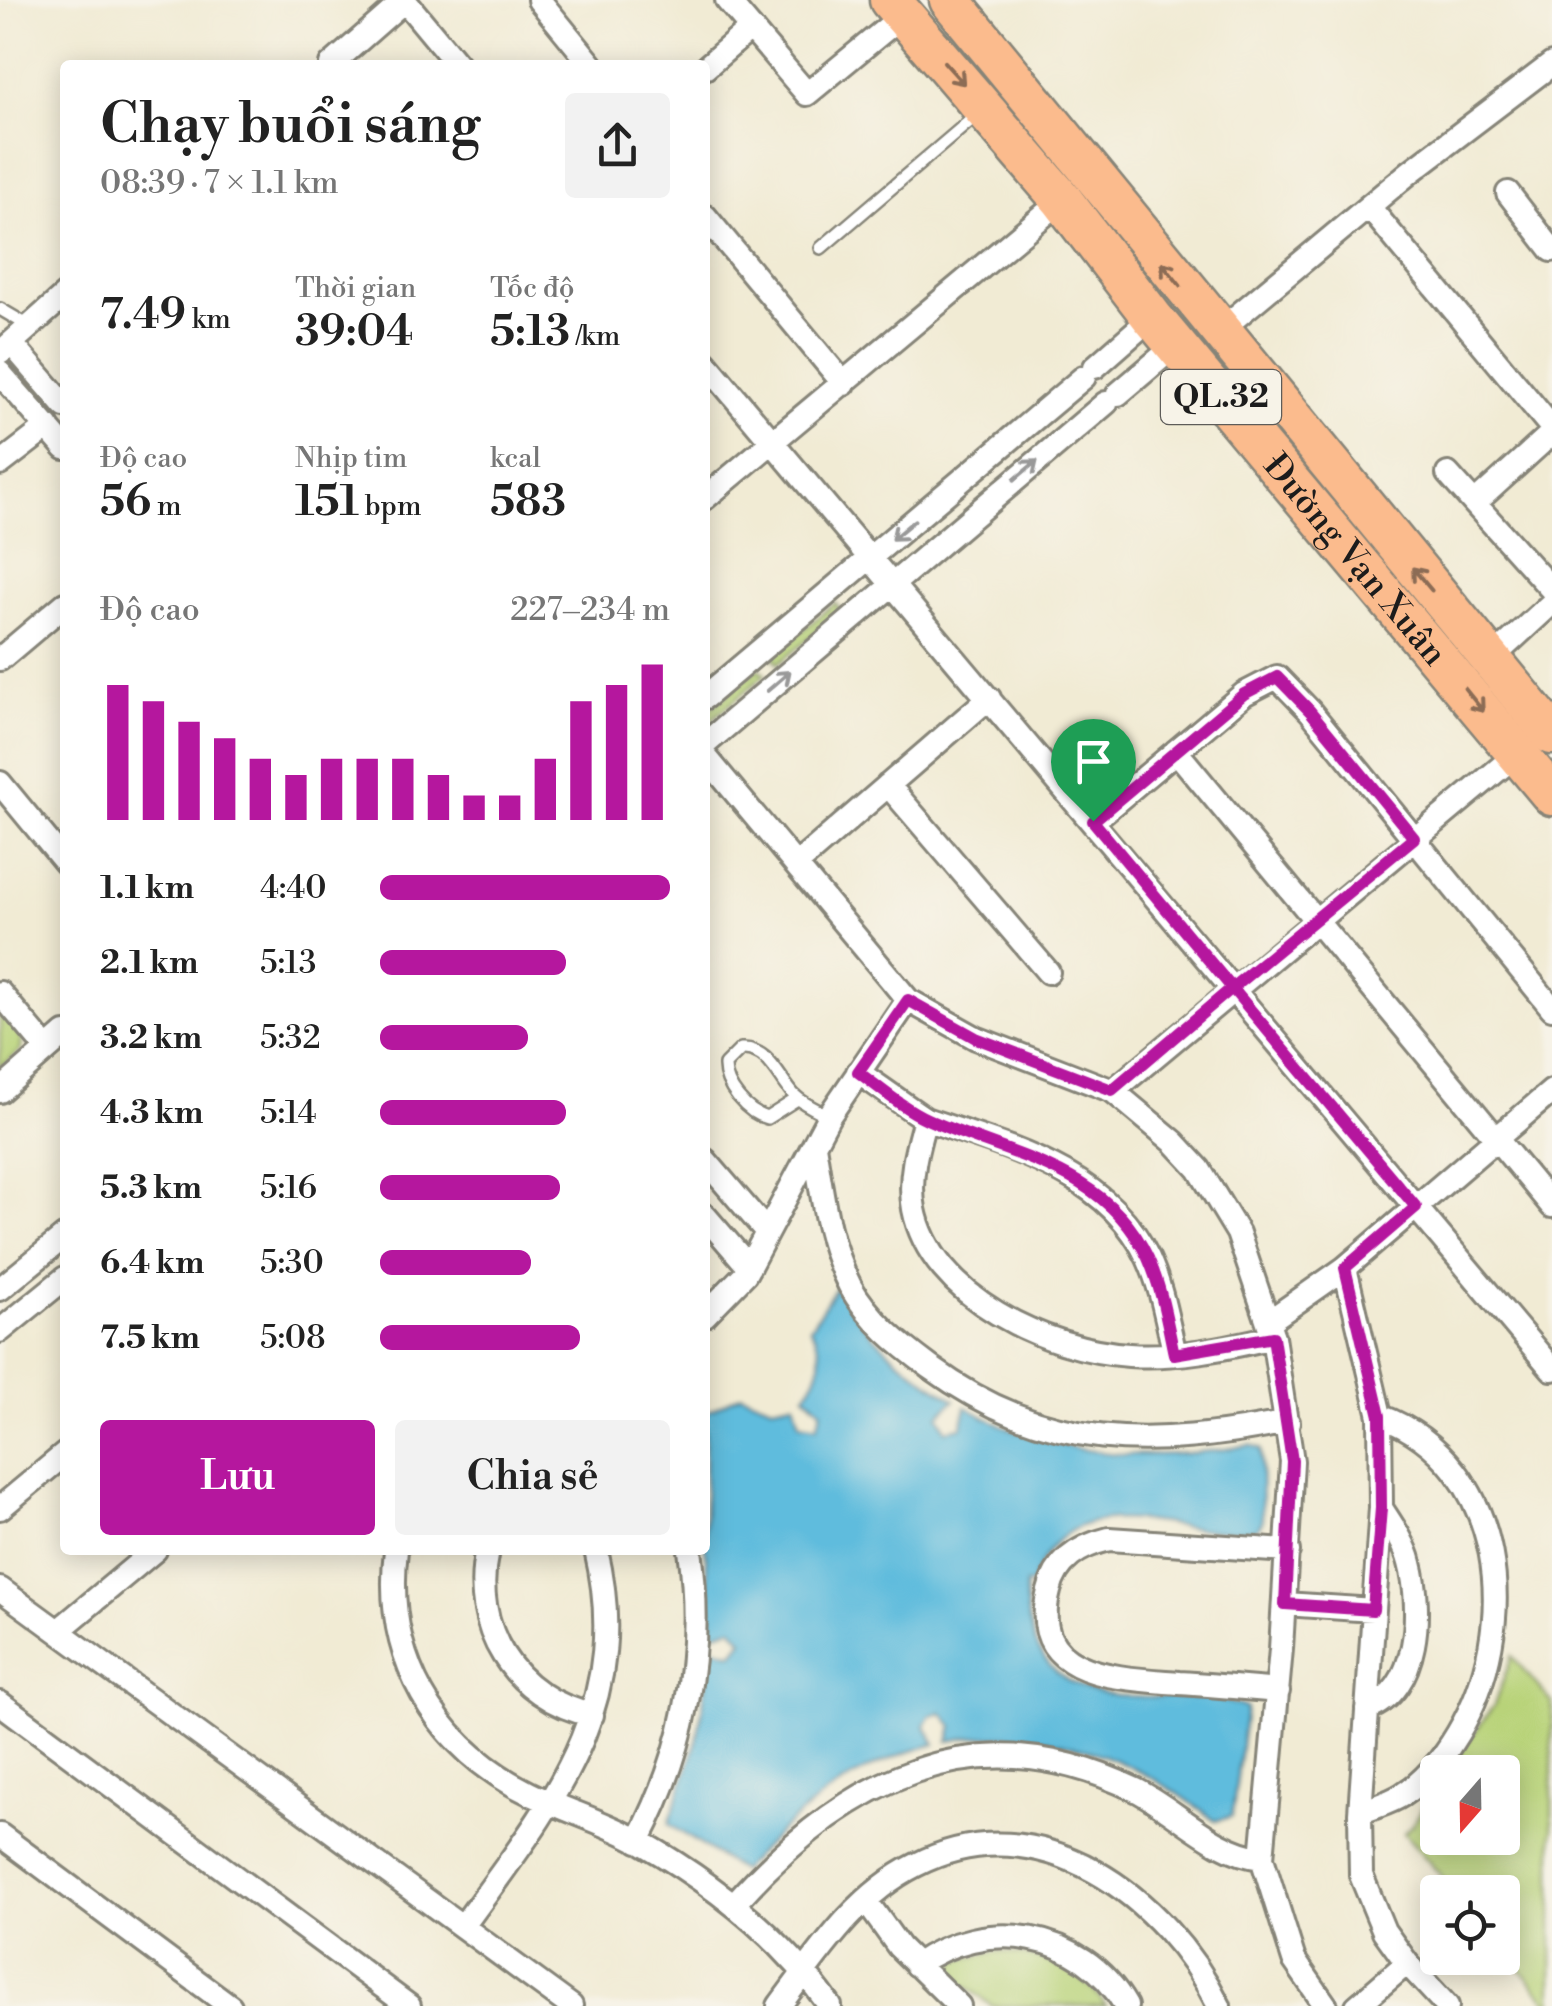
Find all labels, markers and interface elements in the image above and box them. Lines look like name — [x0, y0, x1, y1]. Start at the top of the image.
one-way arrow — [943, 60, 966, 85]
text: Chạy buổi sáng — [100, 91, 480, 160]
button: share — [565, 93, 670, 198]
text: 08:39 · 7 × 1.1 km — [100, 163, 339, 203]
one-way arrow — [1160, 261, 1182, 287]
text: Thời gian — [295, 271, 416, 306]
text: Tốc độ — [490, 271, 574, 306]
text: 7.49 — [100, 289, 186, 342]
text: km — [186, 302, 231, 337]
text: 39:04 — [295, 306, 413, 359]
text: 5:13 — [490, 306, 570, 359]
text: /km — [570, 319, 620, 354]
road number: QL.32 — [1161, 370, 1281, 424]
text: Độ cao — [100, 441, 187, 476]
text: Nhịp tim — [295, 441, 407, 476]
text: kcal — [490, 441, 541, 476]
street label: Đường Vạn Xuân — [1254, 445, 1456, 675]
one-way arrow — [1013, 459, 1039, 481]
text: 56 — [100, 476, 151, 529]
text: 151 — [295, 476, 359, 529]
text: 583 — [490, 476, 566, 529]
text: m — [151, 489, 182, 524]
text: bpm — [359, 489, 422, 524]
one-way arrow — [890, 519, 916, 541]
one-way arrow — [1412, 566, 1434, 592]
text: Độ cao — [100, 590, 200, 630]
text: 227–234 m — [510, 590, 670, 630]
one-way arrow — [766, 669, 791, 692]
one-way arrow — [1463, 687, 1485, 713]
pin — [1051, 719, 1136, 822]
icon: arrive — [1066, 734, 1121, 789]
text: 1.1 km — [100, 868, 194, 908]
text: 4:40 — [260, 868, 327, 908]
text: 2.1 km — [100, 943, 198, 983]
text: 5:13 — [260, 943, 316, 983]
text: 3.2 km — [100, 1018, 202, 1058]
text: 5:32 — [260, 1018, 321, 1058]
text: 4.3 km — [100, 1093, 204, 1133]
text: 5:14 — [260, 1093, 316, 1133]
text: 5.3 km — [100, 1168, 202, 1208]
text: 5:16 — [260, 1168, 317, 1208]
text: 6.4 km — [100, 1243, 204, 1283]
text: 5:30 — [260, 1243, 324, 1283]
text: 7.5 km — [100, 1318, 200, 1358]
text: 5:08 — [260, 1318, 326, 1358]
button: Lưu — [100, 1420, 375, 1535]
button: Chia sẻ — [395, 1420, 670, 1535]
north arrow — [1420, 1755, 1520, 1855]
map controls — [1420, 1755, 1520, 1975]
button: locate — [1420, 1875, 1520, 1975]

